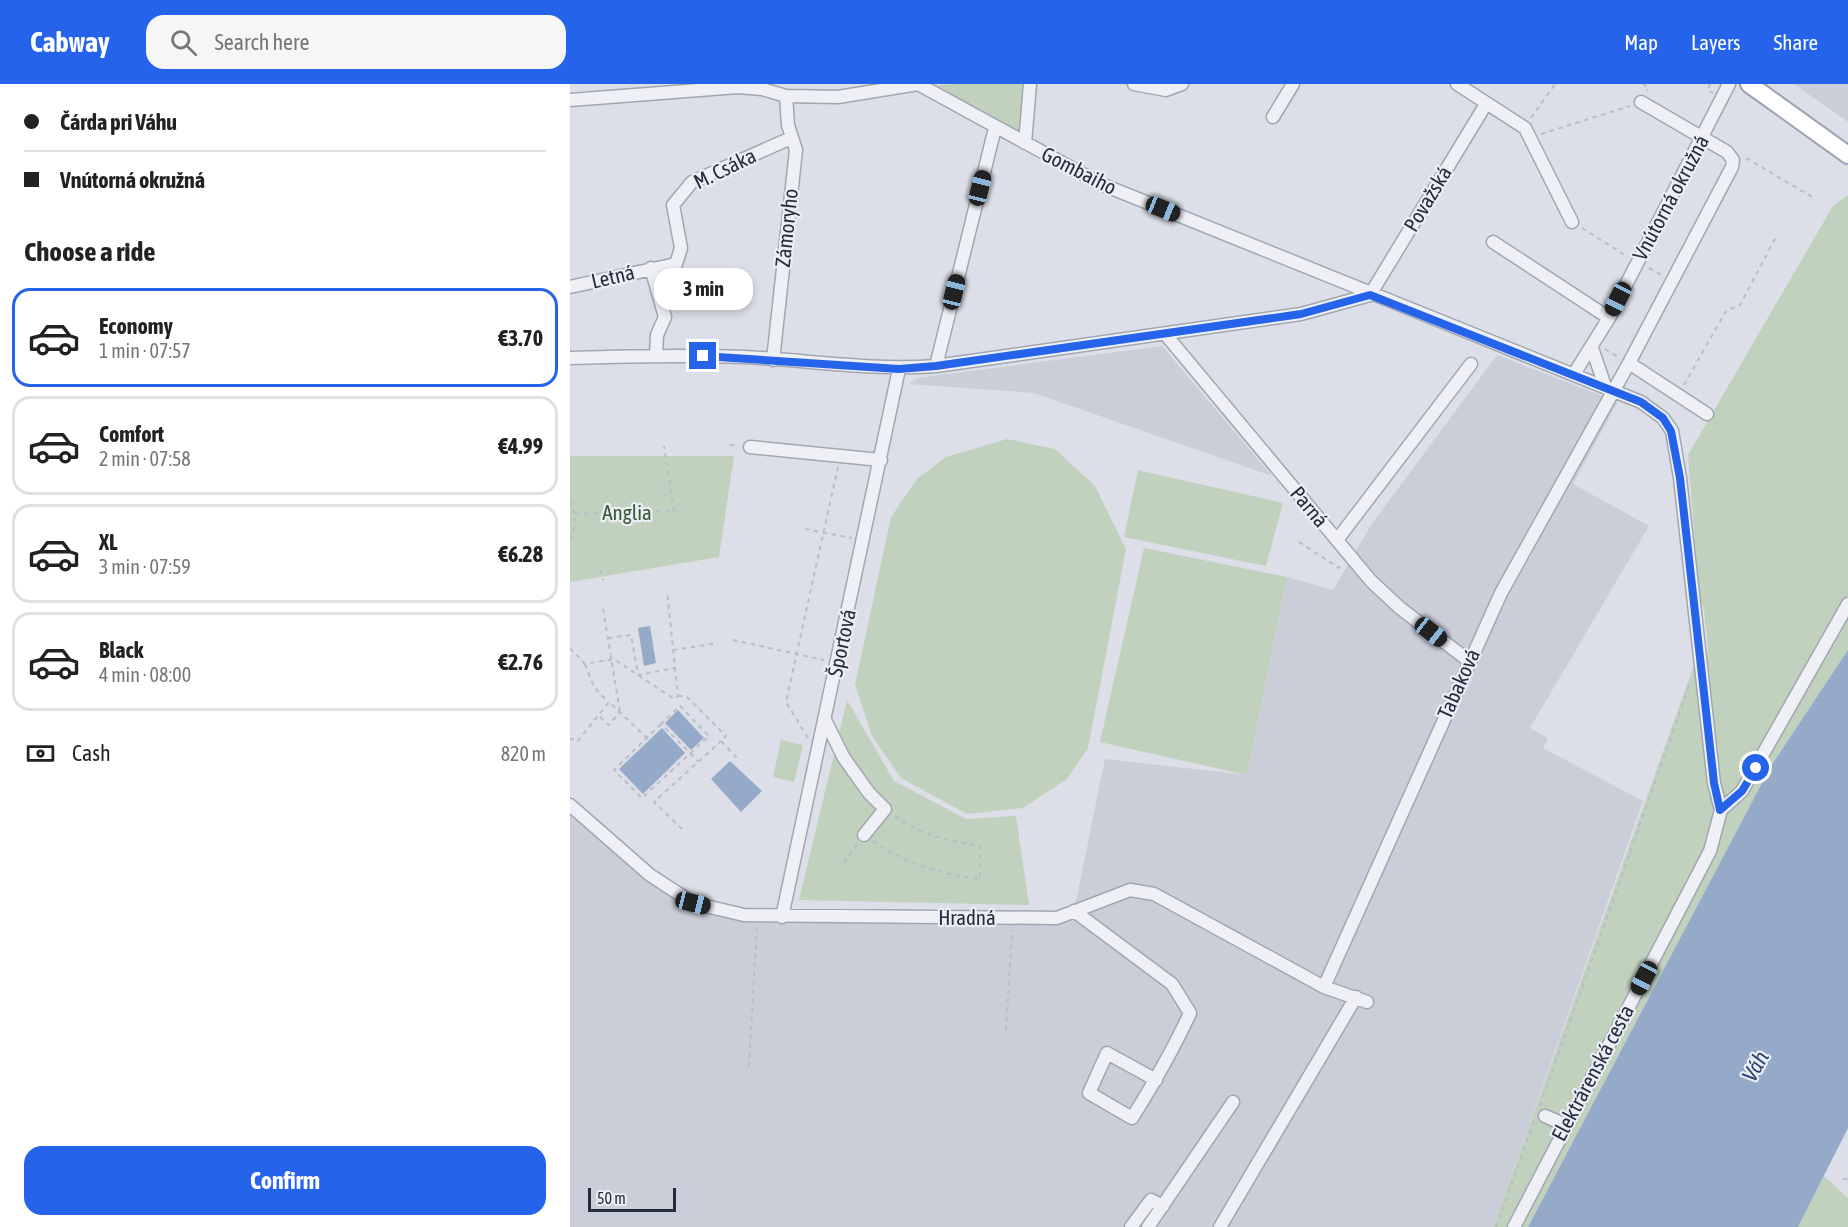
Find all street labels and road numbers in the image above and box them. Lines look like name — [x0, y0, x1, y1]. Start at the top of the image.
street label: Vnútorná okružná — [1627, 131, 1713, 264]
street label: Gombaiho — [1038, 141, 1121, 199]
street label: M. Csáka — [689, 143, 760, 193]
street label: Považská — [1398, 161, 1456, 235]
street label: Zámoryho — [770, 187, 802, 268]
street label: Letná — [589, 259, 637, 293]
street label: Parná — [1286, 481, 1334, 532]
street label: Športová — [822, 607, 860, 679]
street label: Tabaková — [1432, 645, 1484, 722]
street label: Hradná — [938, 905, 996, 929]
street label: Elektrárenská cesta — [1546, 1000, 1638, 1145]

